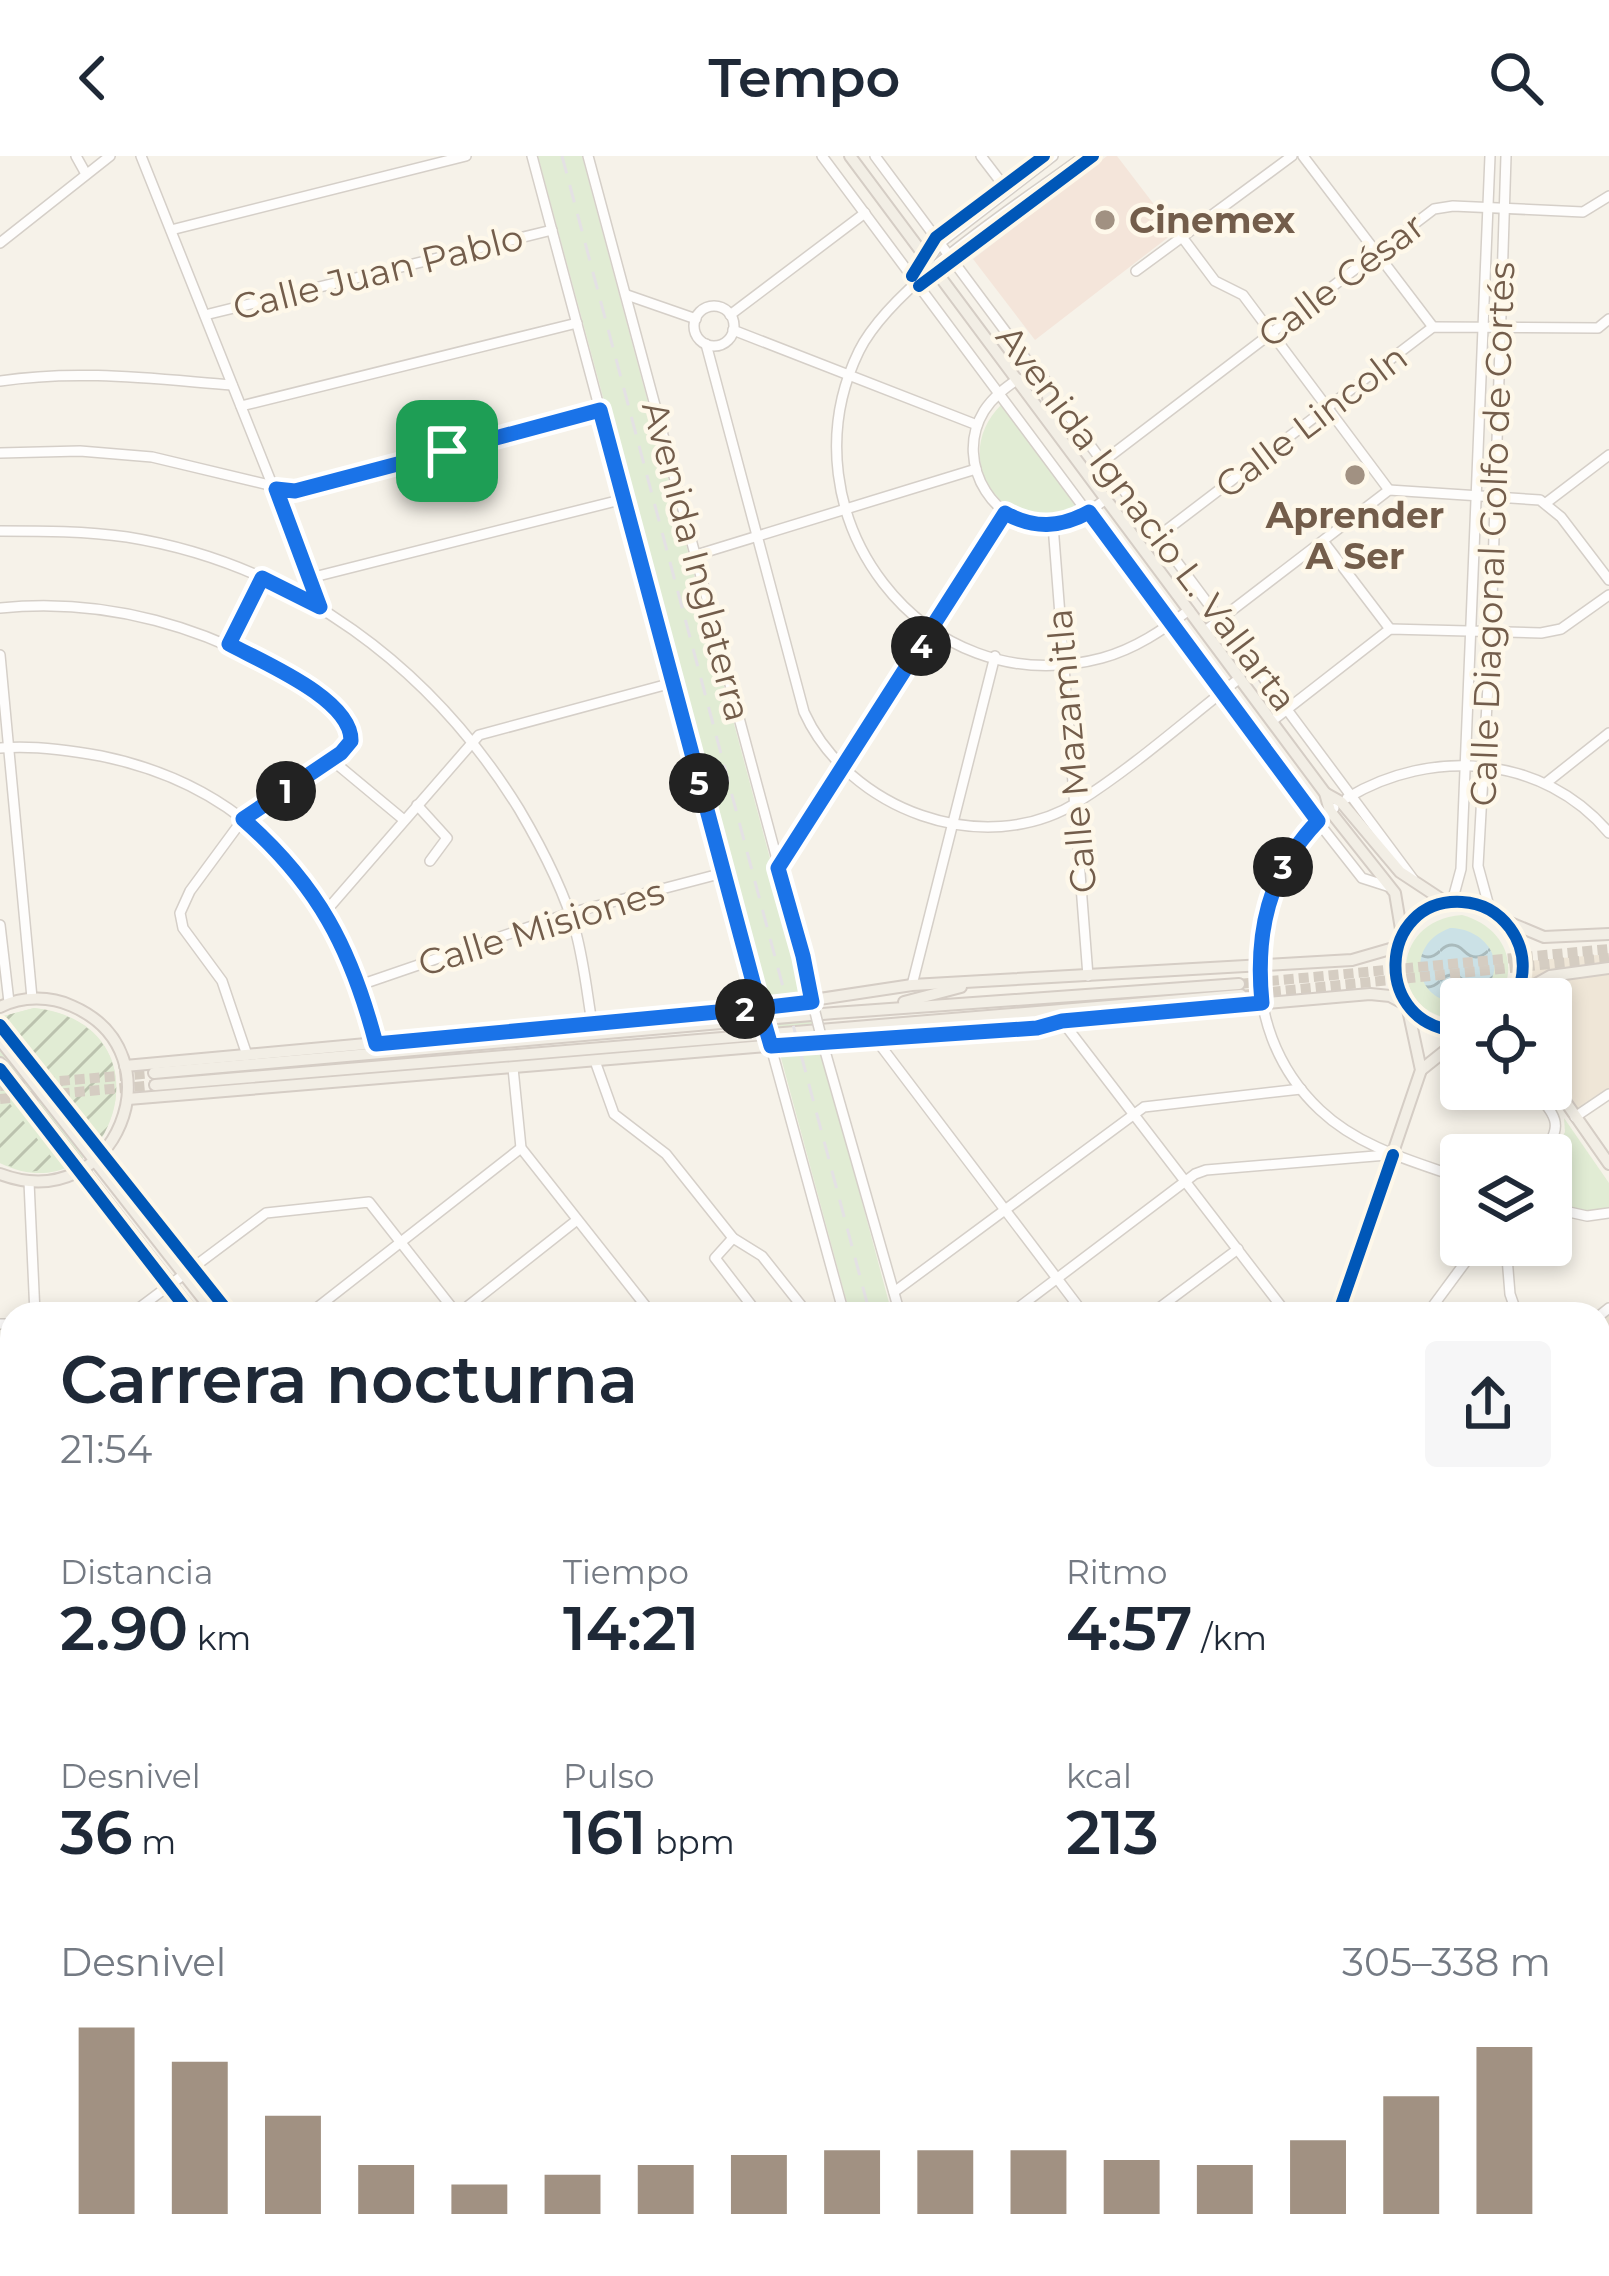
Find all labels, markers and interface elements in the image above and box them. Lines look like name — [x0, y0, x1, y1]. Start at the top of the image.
icon: back — [60, 45, 126, 111]
text: Tempo — [709, 45, 900, 111]
icon: search — [1483, 45, 1549, 111]
place label: Cinemex — [1129, 198, 1296, 242]
street label: Calle César — [1249, 203, 1433, 357]
marker: Cinemex — [1092, 207, 1118, 233]
street label: Calle Juan Pablo — [228, 215, 528, 329]
street label: Calle Diagonal Golfo de Cortés — [1461, 261, 1523, 807]
street label: Avenida Ignacio L. Vallarta — [987, 316, 1307, 720]
street label: Calle Lincoln — [1206, 335, 1416, 507]
street label: Avenida Inglaterra — [633, 396, 761, 726]
pin — [396, 400, 498, 502]
icon: arrive — [414, 418, 480, 484]
marker: Aprender A Ser — [1342, 462, 1368, 488]
place label: Aprender A Ser — [1265, 493, 1444, 578]
street label: Calle Mazamitla — [1037, 607, 1105, 895]
pin: 4 — [891, 616, 951, 676]
text: 4 — [910, 626, 932, 666]
pin: 5 — [669, 753, 729, 813]
pin: 1 — [256, 761, 316, 821]
text: 5 — [689, 763, 709, 803]
text: 1 — [280, 771, 292, 811]
pin: 3 — [1253, 837, 1313, 897]
text: 3 — [1273, 847, 1293, 887]
street label: Calle Misiones — [413, 869, 669, 985]
map controls — [1440, 978, 1572, 1266]
button: locate — [1440, 978, 1572, 1110]
pin: 2 — [715, 979, 775, 1039]
text: 2 — [735, 989, 755, 1029]
button: layers — [1440, 1134, 1572, 1266]
text: Carrera nocturna — [60, 1339, 638, 1420]
button: share — [1425, 1341, 1551, 1467]
text: 21:54 — [60, 1425, 152, 1473]
text: Distancia — [60, 1552, 213, 1592]
text: Tiempo — [563, 1552, 689, 1592]
text: Ritmo — [1066, 1552, 1168, 1592]
text: 2.90 — [60, 1592, 188, 1665]
text: 14:21 — [563, 1592, 699, 1665]
text: 4:57 — [1066, 1592, 1193, 1665]
text: km — [188, 1618, 251, 1658]
text: /km — [1193, 1618, 1267, 1658]
text: Desnivel — [60, 1756, 201, 1796]
text: Pulso — [563, 1756, 655, 1796]
text: kcal — [1066, 1756, 1132, 1796]
text: 36 — [60, 1796, 133, 1869]
text: 161 — [563, 1796, 646, 1869]
text: 213 — [1066, 1796, 1159, 1869]
text: m — [133, 1822, 176, 1862]
text: bpm — [646, 1822, 735, 1862]
text: Desnivel — [60, 1938, 226, 1986]
text: 305–338 m — [1342, 1938, 1551, 1986]

